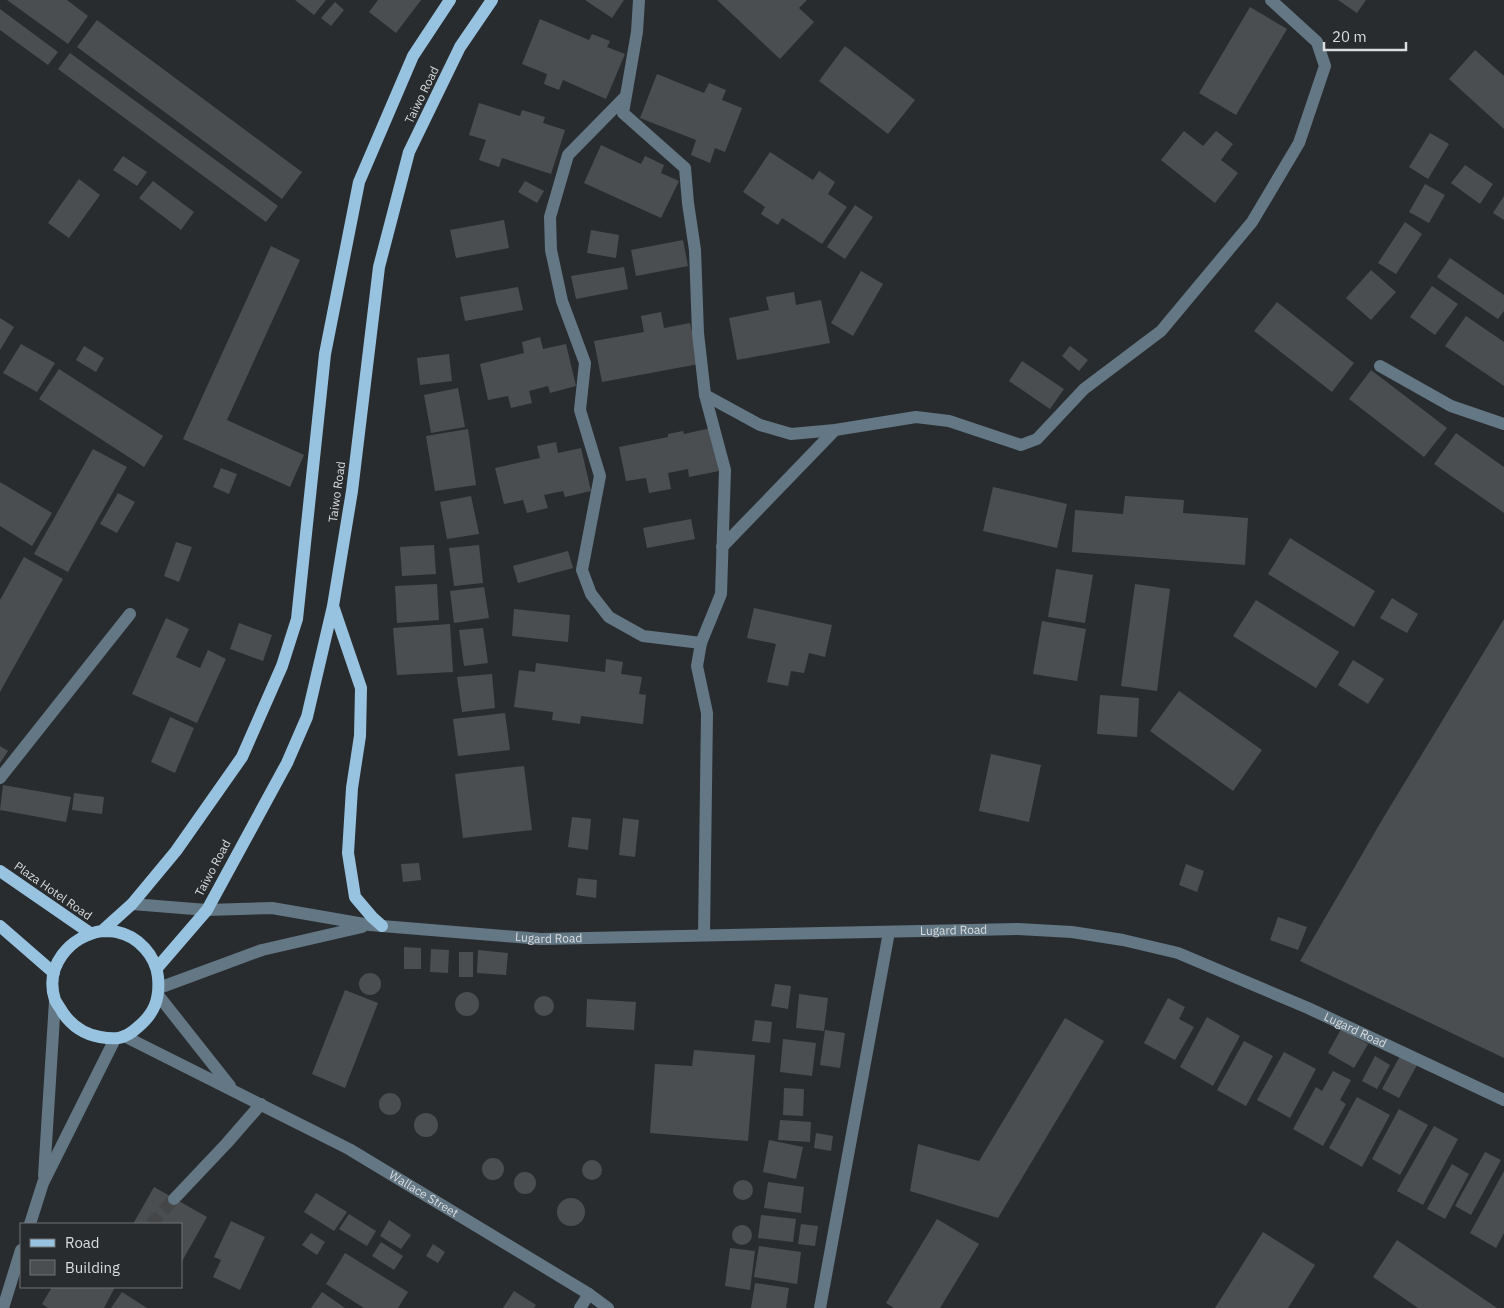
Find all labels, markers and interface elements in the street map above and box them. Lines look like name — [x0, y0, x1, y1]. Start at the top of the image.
scale bar — [1324, 20, 1406, 52]
text: 20 m — [1332, 27, 1367, 46]
street label: Taiwo Road — [401, 64, 442, 126]
street label: Taiwo Road — [325, 460, 348, 524]
street label: Taiwo Road — [191, 837, 234, 899]
street label: Plaza Hotel Road — [12, 858, 95, 923]
street label: Lugard Road — [920, 922, 987, 938]
street label: Lugard Road — [515, 929, 582, 946]
street label: Lugard Road — [1322, 1009, 1389, 1051]
street label: Wallace Street — [387, 1167, 461, 1220]
legend — [20, 1223, 182, 1288]
text: Road — [65, 1233, 100, 1252]
text: Building — [65, 1258, 120, 1277]

